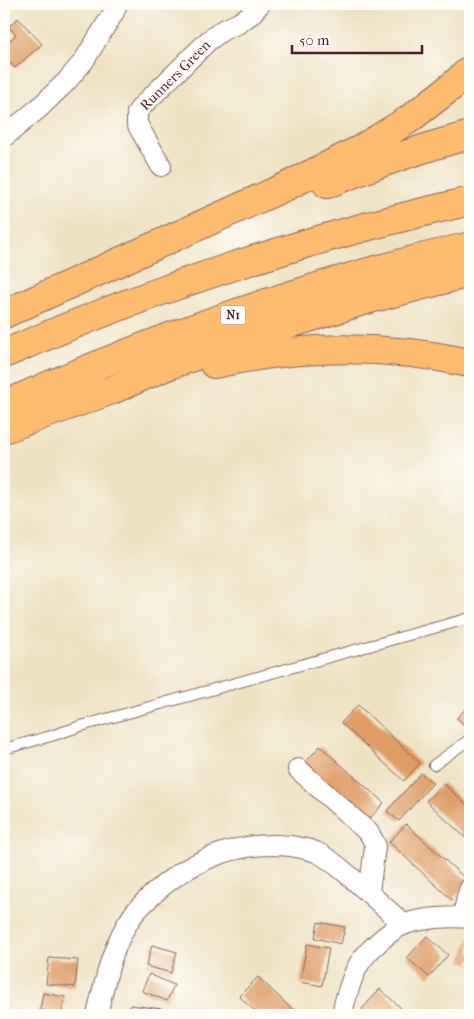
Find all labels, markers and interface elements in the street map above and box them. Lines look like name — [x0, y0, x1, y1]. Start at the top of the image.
scale bar — [292, 22, 422, 54]
text: 50 m — [299, 31, 330, 49]
street label: Runners Green — [137, 37, 214, 114]
road number: N1 — [220, 306, 246, 324]

